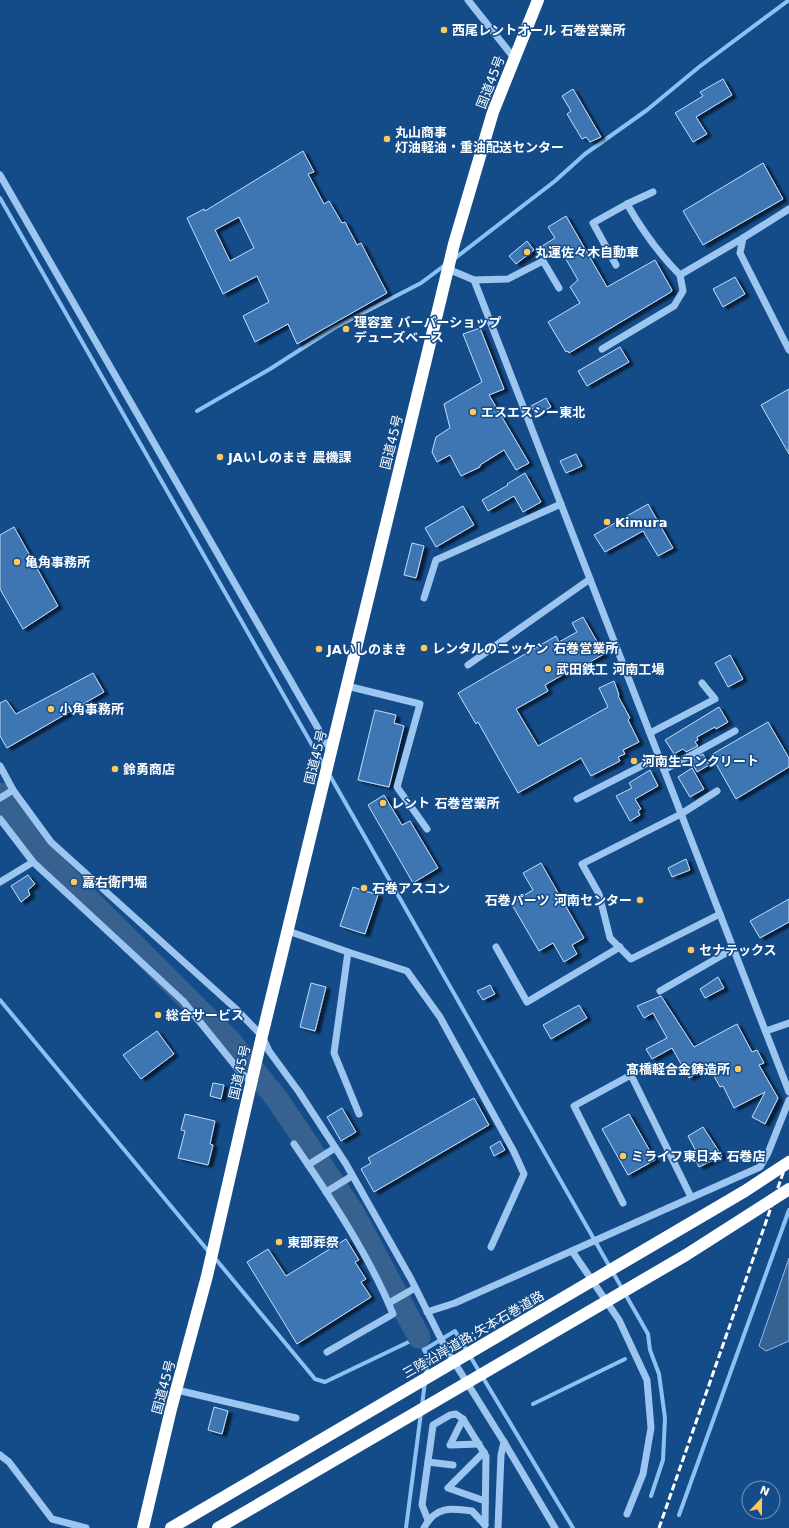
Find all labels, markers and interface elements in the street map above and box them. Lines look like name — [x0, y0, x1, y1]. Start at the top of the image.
place label: 西尾レントオール 石巻営業所 — [452, 23, 626, 38]
marker: 西尾レントオール 石巻営業所 — [439, 25, 449, 35]
street label: 国道45号 — [474, 54, 507, 111]
place label: 丸山商事 灯油軽油・重油配送センター — [395, 125, 564, 155]
marker: 丸山商事 灯油軽油・重油配送センター — [382, 134, 392, 144]
place label: 丸運佐々木自動車 — [535, 245, 639, 260]
marker: 丸運佐々木自動車 — [522, 247, 532, 257]
place label: 理容室 バーバーショップ デューズベース — [354, 315, 501, 345]
marker: 理容室 バーバーショップ デューズベース — [341, 324, 351, 334]
place label: エスエスシー東北 — [481, 405, 585, 420]
marker: エスエスシー東北 — [468, 407, 478, 417]
street label: 国道45号 — [377, 413, 405, 471]
place label: JAいしのまき 農機課 — [227, 450, 351, 465]
marker: JAいしのまき 農機課 — [215, 452, 225, 462]
place label: Kimura — [615, 515, 668, 530]
marker: Kimura — [602, 517, 612, 527]
place label: 亀角事務所 — [25, 555, 90, 570]
marker: 亀角事務所 — [12, 557, 22, 567]
place label: レンタルのニッケン 石巻営業所 — [432, 641, 618, 656]
place label: JAいしのまき — [326, 642, 407, 657]
marker: レンタルのニッケン 石巻営業所 — [419, 643, 429, 653]
marker: JAいしのまき — [314, 644, 324, 654]
place label: 武田鉄工 河南工場 — [556, 662, 665, 677]
marker: 武田鉄工 河南工場 — [543, 664, 553, 674]
place label: 小角事務所 — [59, 702, 124, 717]
marker: 小角事務所 — [46, 704, 56, 714]
street label: 国道45号 — [301, 728, 329, 786]
place label: 河南生コンクリート — [642, 754, 759, 769]
marker: 河南生コンクリート — [629, 756, 639, 766]
place label: 鈴勇商店 — [123, 762, 175, 777]
marker: 鈴勇商店 — [110, 764, 120, 774]
place label: レント 石巻営業所 — [391, 796, 500, 811]
marker: レント 石巻営業所 — [378, 798, 388, 808]
place label: 嘉右衛門堀 — [82, 875, 147, 890]
marker: 嘉右衛門堀 — [69, 877, 79, 887]
place label: 石巻アスコン — [372, 881, 450, 896]
marker: 石巻アスコン — [359, 883, 369, 893]
place label: 石巻パーツ 河南センター — [485, 893, 632, 908]
marker: 石巻パーツ 河南センター — [635, 895, 645, 905]
place label: セナテックス — [699, 943, 777, 958]
marker: セナテックス — [686, 945, 696, 955]
place label: 総合サービス — [165, 1008, 244, 1023]
marker: 総合サービス — [153, 1010, 163, 1020]
street label: 国道45号 — [226, 1043, 253, 1101]
place label: 髙橋軽合金鋳造所 — [626, 1062, 730, 1077]
marker: 髙橋軽合金鋳造所 — [733, 1064, 743, 1074]
place label: ミライフ東日本 石巻店 — [631, 1149, 766, 1164]
marker: ミライフ東日本 石巻店 — [618, 1151, 628, 1161]
place label: 東部葬祭 — [287, 1235, 339, 1250]
marker: 東部葬祭 — [274, 1237, 284, 1247]
street label: 三陸沿岸道路;矢本石巻道路 — [400, 1288, 546, 1381]
street label: 国道45号 — [149, 1358, 178, 1416]
north arrow — [741, 1480, 781, 1520]
text: N — [758, 1483, 771, 1499]

